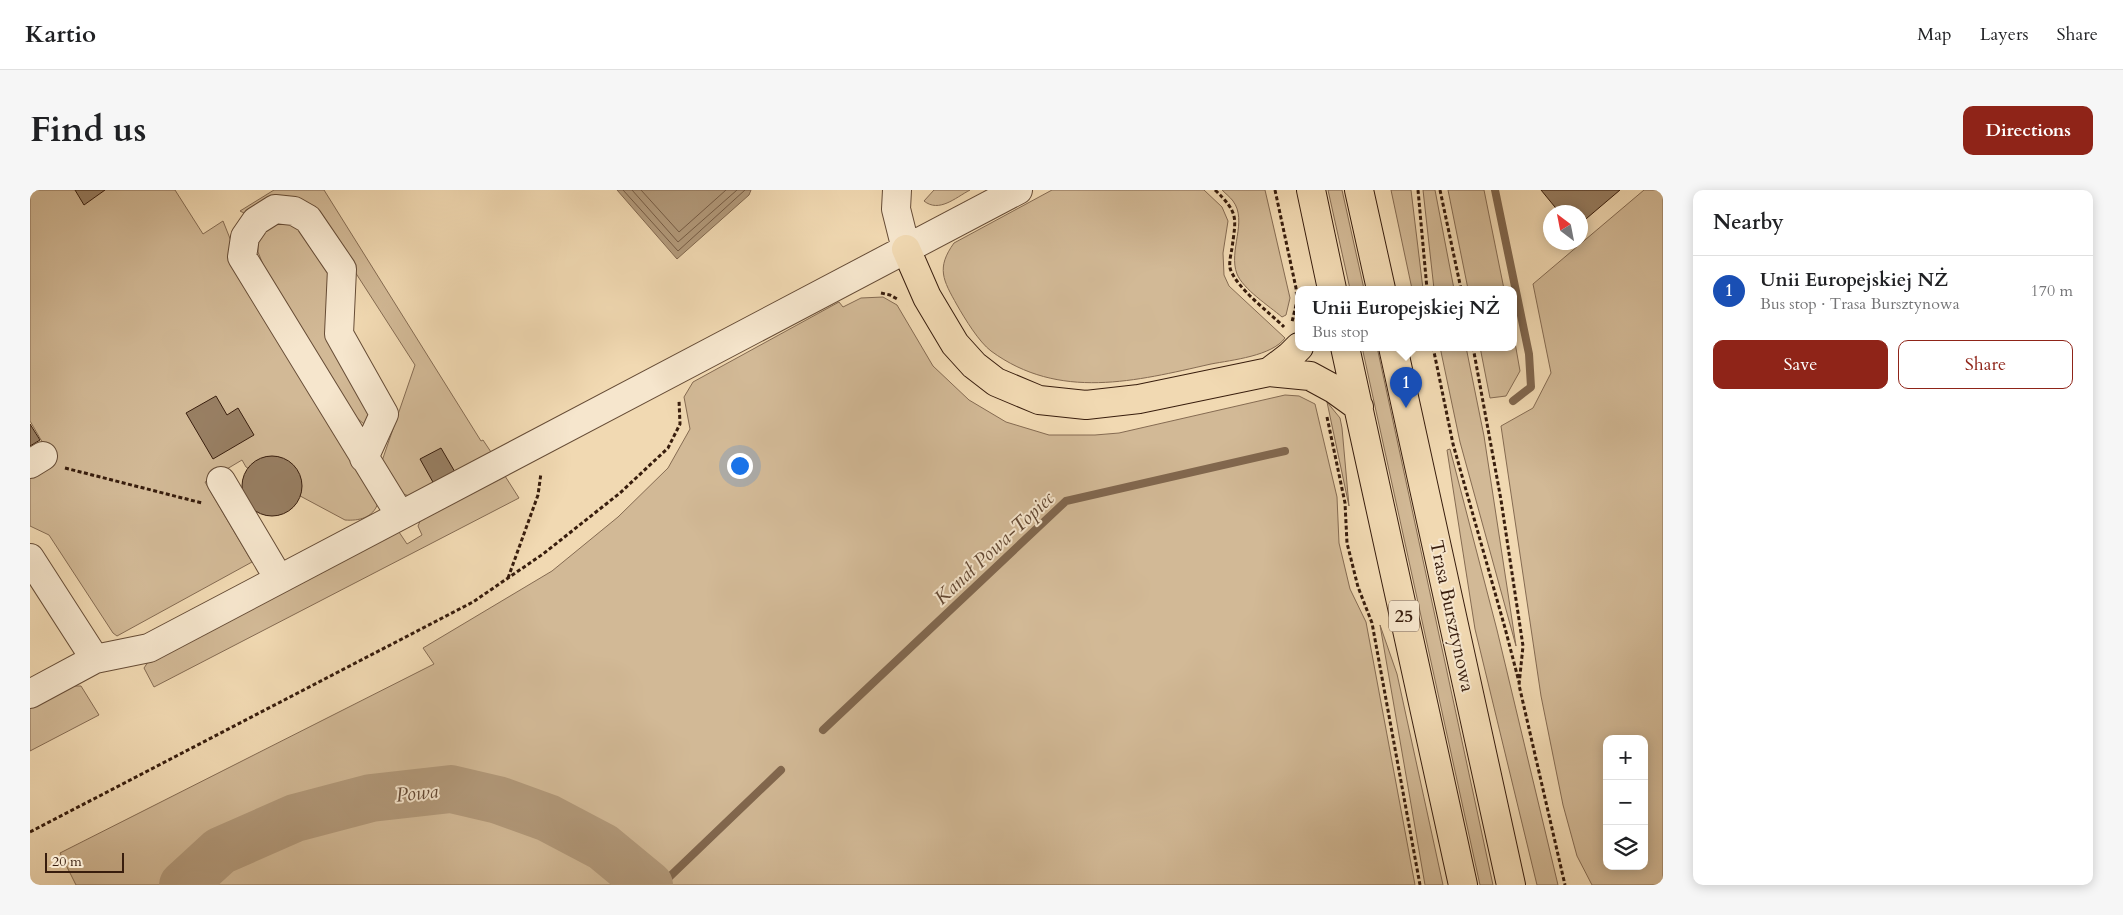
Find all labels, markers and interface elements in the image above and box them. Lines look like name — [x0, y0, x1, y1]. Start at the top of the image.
text: Kartio — [25, 18, 96, 51]
text: Map — [1917, 22, 1952, 47]
text: Layers — [1980, 22, 2029, 47]
text: Share — [2057, 22, 2098, 47]
text: Find us — [30, 106, 146, 154]
button: Directions — [1963, 106, 2093, 155]
north arrow — [1543, 205, 1588, 250]
text: Nearby — [1713, 208, 1784, 237]
text: Unii Europejskiej NŻ — [1760, 267, 1948, 293]
text: 1 — [1725, 280, 1733, 302]
text: 170 m — [2031, 280, 2073, 302]
popup — [1295, 286, 1517, 351]
text: Bus stop · Trasa Bursztynowa — [1760, 293, 1960, 315]
text: Unii Europejskiej NŻ — [1312, 295, 1500, 321]
text: Bus stop — [1312, 321, 1369, 343]
button: Save — [1713, 340, 1888, 389]
button: Share — [1898, 340, 2073, 389]
pin: 1 — [1390, 367, 1422, 408]
your location — [727, 453, 753, 479]
water label: Kanał Powa-Topiec — [928, 485, 1060, 611]
street label: Trasa Bursztynowa — [1423, 538, 1481, 694]
road number: 25 — [1389, 601, 1419, 632]
map controls — [1603, 735, 1648, 870]
button: + — [1603, 735, 1648, 780]
water label: Powa — [394, 777, 440, 809]
button: − — [1603, 780, 1648, 825]
button: layers — [1603, 825, 1648, 870]
scale bar — [45, 850, 124, 873]
text: 20 m — [52, 852, 82, 871]

